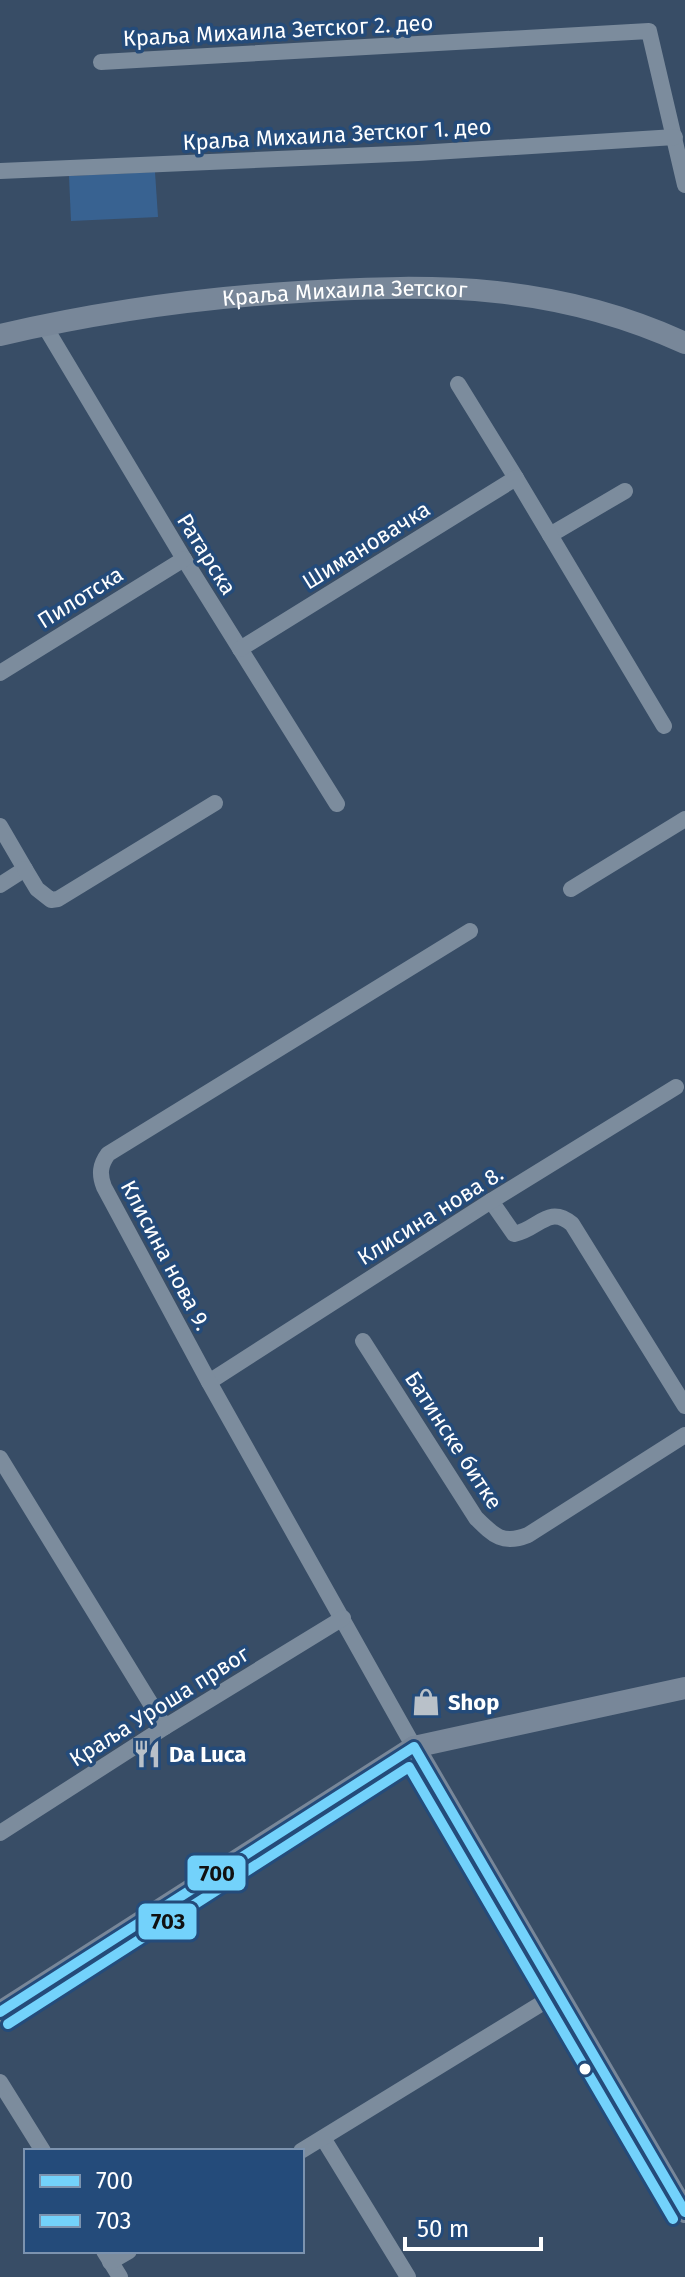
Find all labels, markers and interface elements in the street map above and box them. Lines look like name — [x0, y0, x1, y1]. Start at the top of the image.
street label: Краља Михаила Зетског 2. део — [122, 9, 434, 52]
street label: Краља Михаила Зетског 1. део — [182, 113, 492, 156]
street label: Краља Михаила Зетског — [221, 275, 469, 312]
street label: Шимановачка — [297, 495, 435, 595]
street label: Ратарска — [171, 509, 242, 600]
street label: Пилотска — [32, 561, 128, 634]
street label: Клисина нова 8. — [352, 1160, 508, 1271]
street label: Клисина нова 9. — [115, 1176, 216, 1335]
street label: Батинске битке — [399, 1366, 508, 1514]
street label: Краља Уроша првог — [64, 1640, 255, 1773]
shop icon: Shop — [411, 1687, 441, 1717]
place label: Shop — [448, 1689, 499, 1716]
restaurant icon: Da Luca — [132, 1739, 162, 1769]
place label: Da Luca — [169, 1741, 246, 1768]
line badge: 700 — [186, 1854, 247, 1892]
text: 700 — [199, 1860, 235, 1887]
line badge: 703 — [137, 1902, 198, 1941]
text: 703 — [151, 1908, 185, 1935]
unlabelled marker — [577, 2061, 593, 2077]
legend — [24, 2149, 304, 2253]
text: 700 — [96, 2167, 133, 2195]
scale bar — [405, 2201, 541, 2251]
text: 703 — [96, 2207, 132, 2235]
text: 50 m — [417, 2215, 469, 2243]

